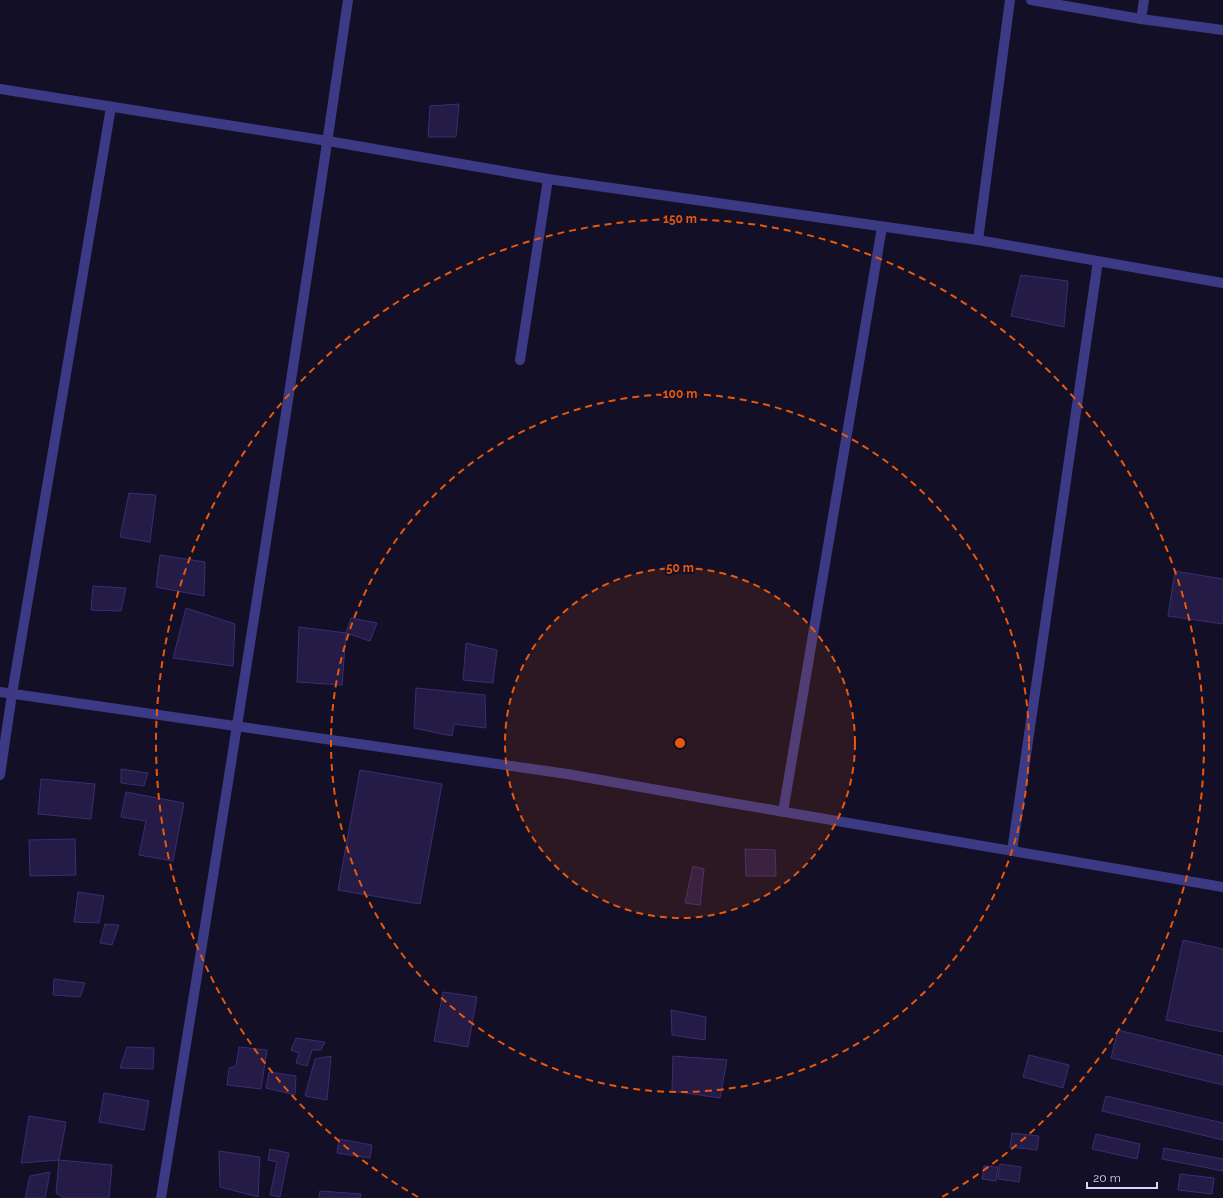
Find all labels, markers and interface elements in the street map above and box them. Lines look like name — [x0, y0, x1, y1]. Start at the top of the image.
text: 150 m — [663, 212, 697, 226]
text: 100 m — [663, 387, 697, 401]
text: 50 m — [666, 561, 694, 575]
centre of rings — [673, 736, 687, 750]
scale bar — [1087, 1164, 1157, 1190]
text: 20 m — [1093, 1171, 1121, 1185]

